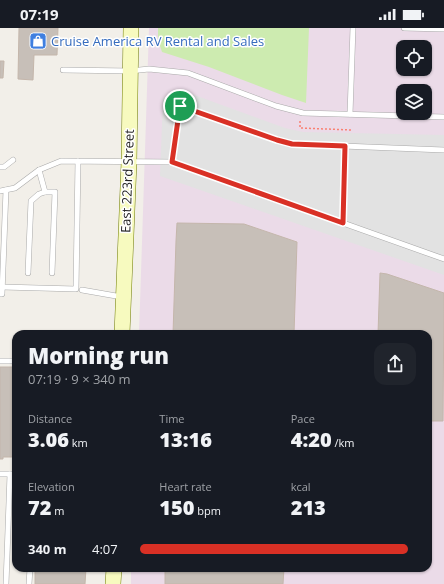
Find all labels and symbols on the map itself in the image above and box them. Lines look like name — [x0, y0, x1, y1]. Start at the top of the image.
shop icon: Cruise America RV Rental and Sales — [28, 31, 48, 51]
place label: Cruise America RV Rental and Sales — [51, 32, 264, 50]
pin — [163, 89, 197, 123]
street label: East 223rd Street — [116, 128, 138, 233]

